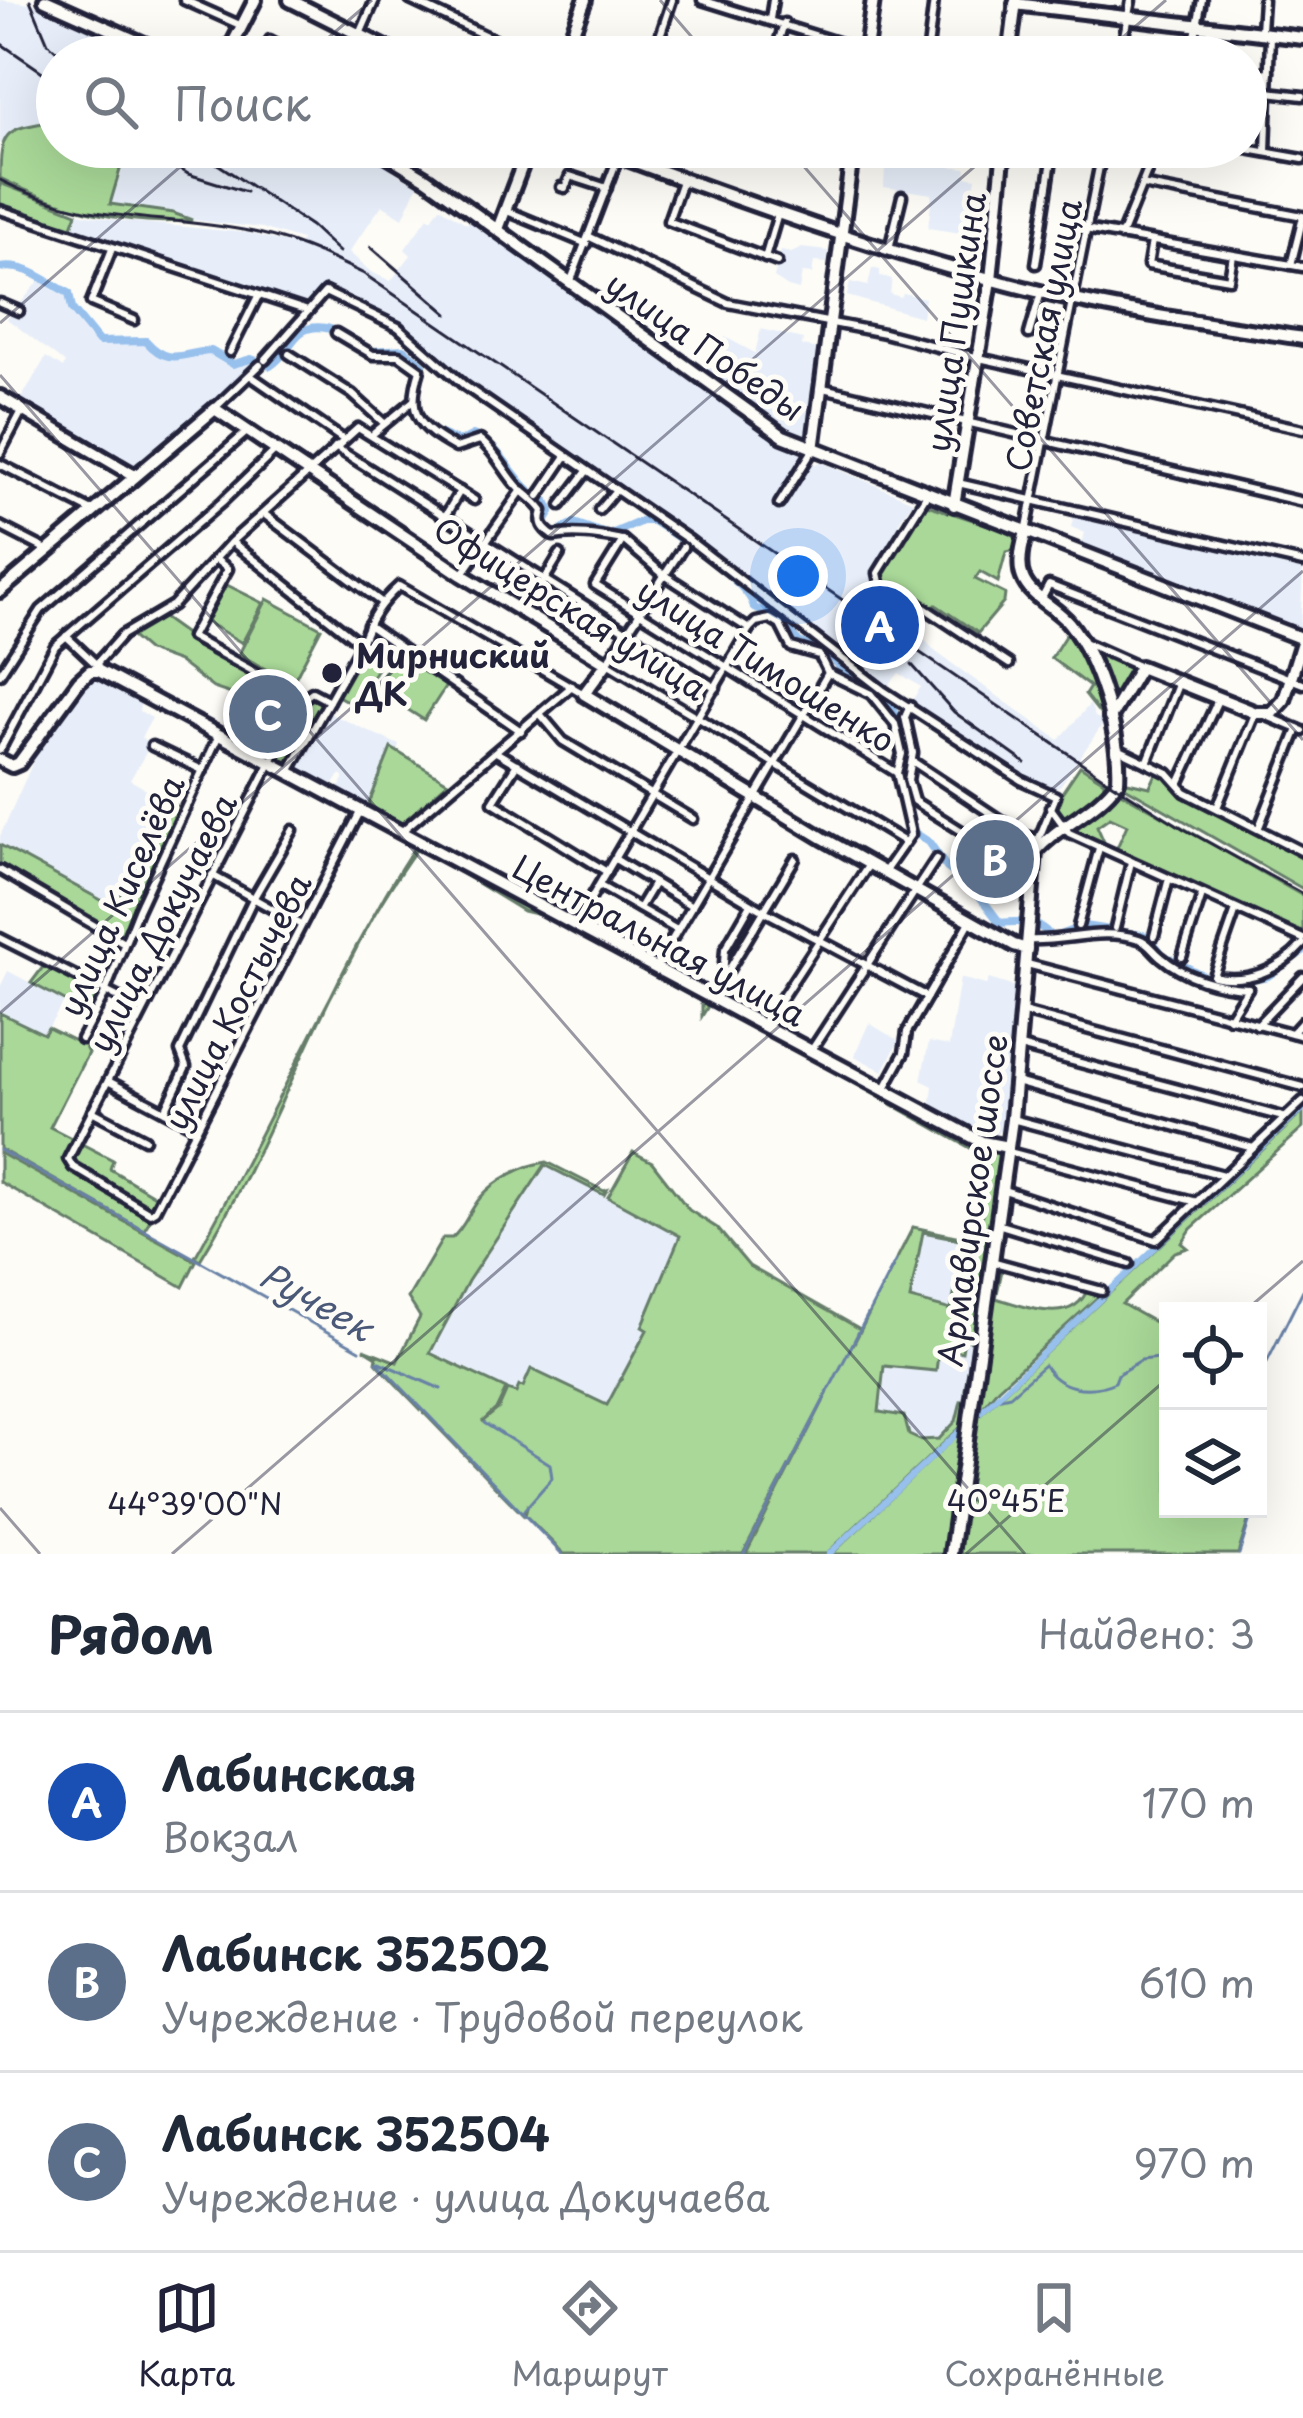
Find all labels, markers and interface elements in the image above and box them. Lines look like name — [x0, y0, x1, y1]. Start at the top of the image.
search box — [36, 36, 1267, 168]
text: Поиск — [174, 68, 311, 136]
icon: search — [78, 69, 144, 135]
street label: улица Пушкина — [911, 189, 997, 455]
street label: Советская улица — [991, 194, 1093, 476]
street label: улица Победы — [596, 258, 816, 432]
street label: Офицерская улица — [425, 503, 718, 712]
your location — [768, 546, 828, 606]
street label: улица Тимошенко — [628, 564, 906, 764]
pin: A — [841, 580, 919, 670]
place label: Мирниский ДК — [355, 629, 550, 717]
marker: Мирниский ДК — [319, 660, 345, 686]
pin: C — [229, 669, 307, 759]
street label: улица Киселёва — [44, 766, 196, 1024]
street label: улица Докучаева — [74, 783, 248, 1060]
pin: B — [956, 814, 1034, 904]
street label: Центральная улица — [505, 841, 816, 1038]
street label: улица Костычева — [150, 864, 323, 1138]
street label: Армавирское шоссе — [923, 1031, 1019, 1369]
water label: Ручеек — [251, 1247, 386, 1354]
map controls — [1159, 1302, 1267, 1518]
button: locate — [1159, 1302, 1267, 1410]
button: layers — [1159, 1410, 1267, 1518]
text: 40°45'E — [947, 1477, 1065, 1522]
text: 44°39'00"N — [107, 1480, 283, 1525]
text: Рядом — [48, 1594, 214, 1671]
text: Найдено: 3 — [1038, 1603, 1255, 1662]
text: Лабинская — [162, 1738, 417, 1806]
text: A — [72, 1772, 102, 1831]
text: 170 m — [1142, 1772, 1255, 1831]
text: Вокзал — [162, 1806, 298, 1865]
text: Лабинск 352502 — [162, 1918, 550, 1986]
text: B — [74, 1952, 100, 2011]
text: 610 m — [1139, 1952, 1255, 2011]
text: Учреждение · Трудовой переулок — [162, 1986, 803, 2045]
text: Лабинск 352504 — [162, 2098, 550, 2166]
text: C — [72, 2132, 102, 2191]
text: 970 m — [1133, 2132, 1255, 2191]
text: Учреждение · улица Докучаева — [162, 2166, 770, 2225]
tab: Карта — [138, 2275, 235, 2397]
tab: Маршрут — [512, 2275, 668, 2397]
tab: Сохранённые — [944, 2275, 1165, 2397]

